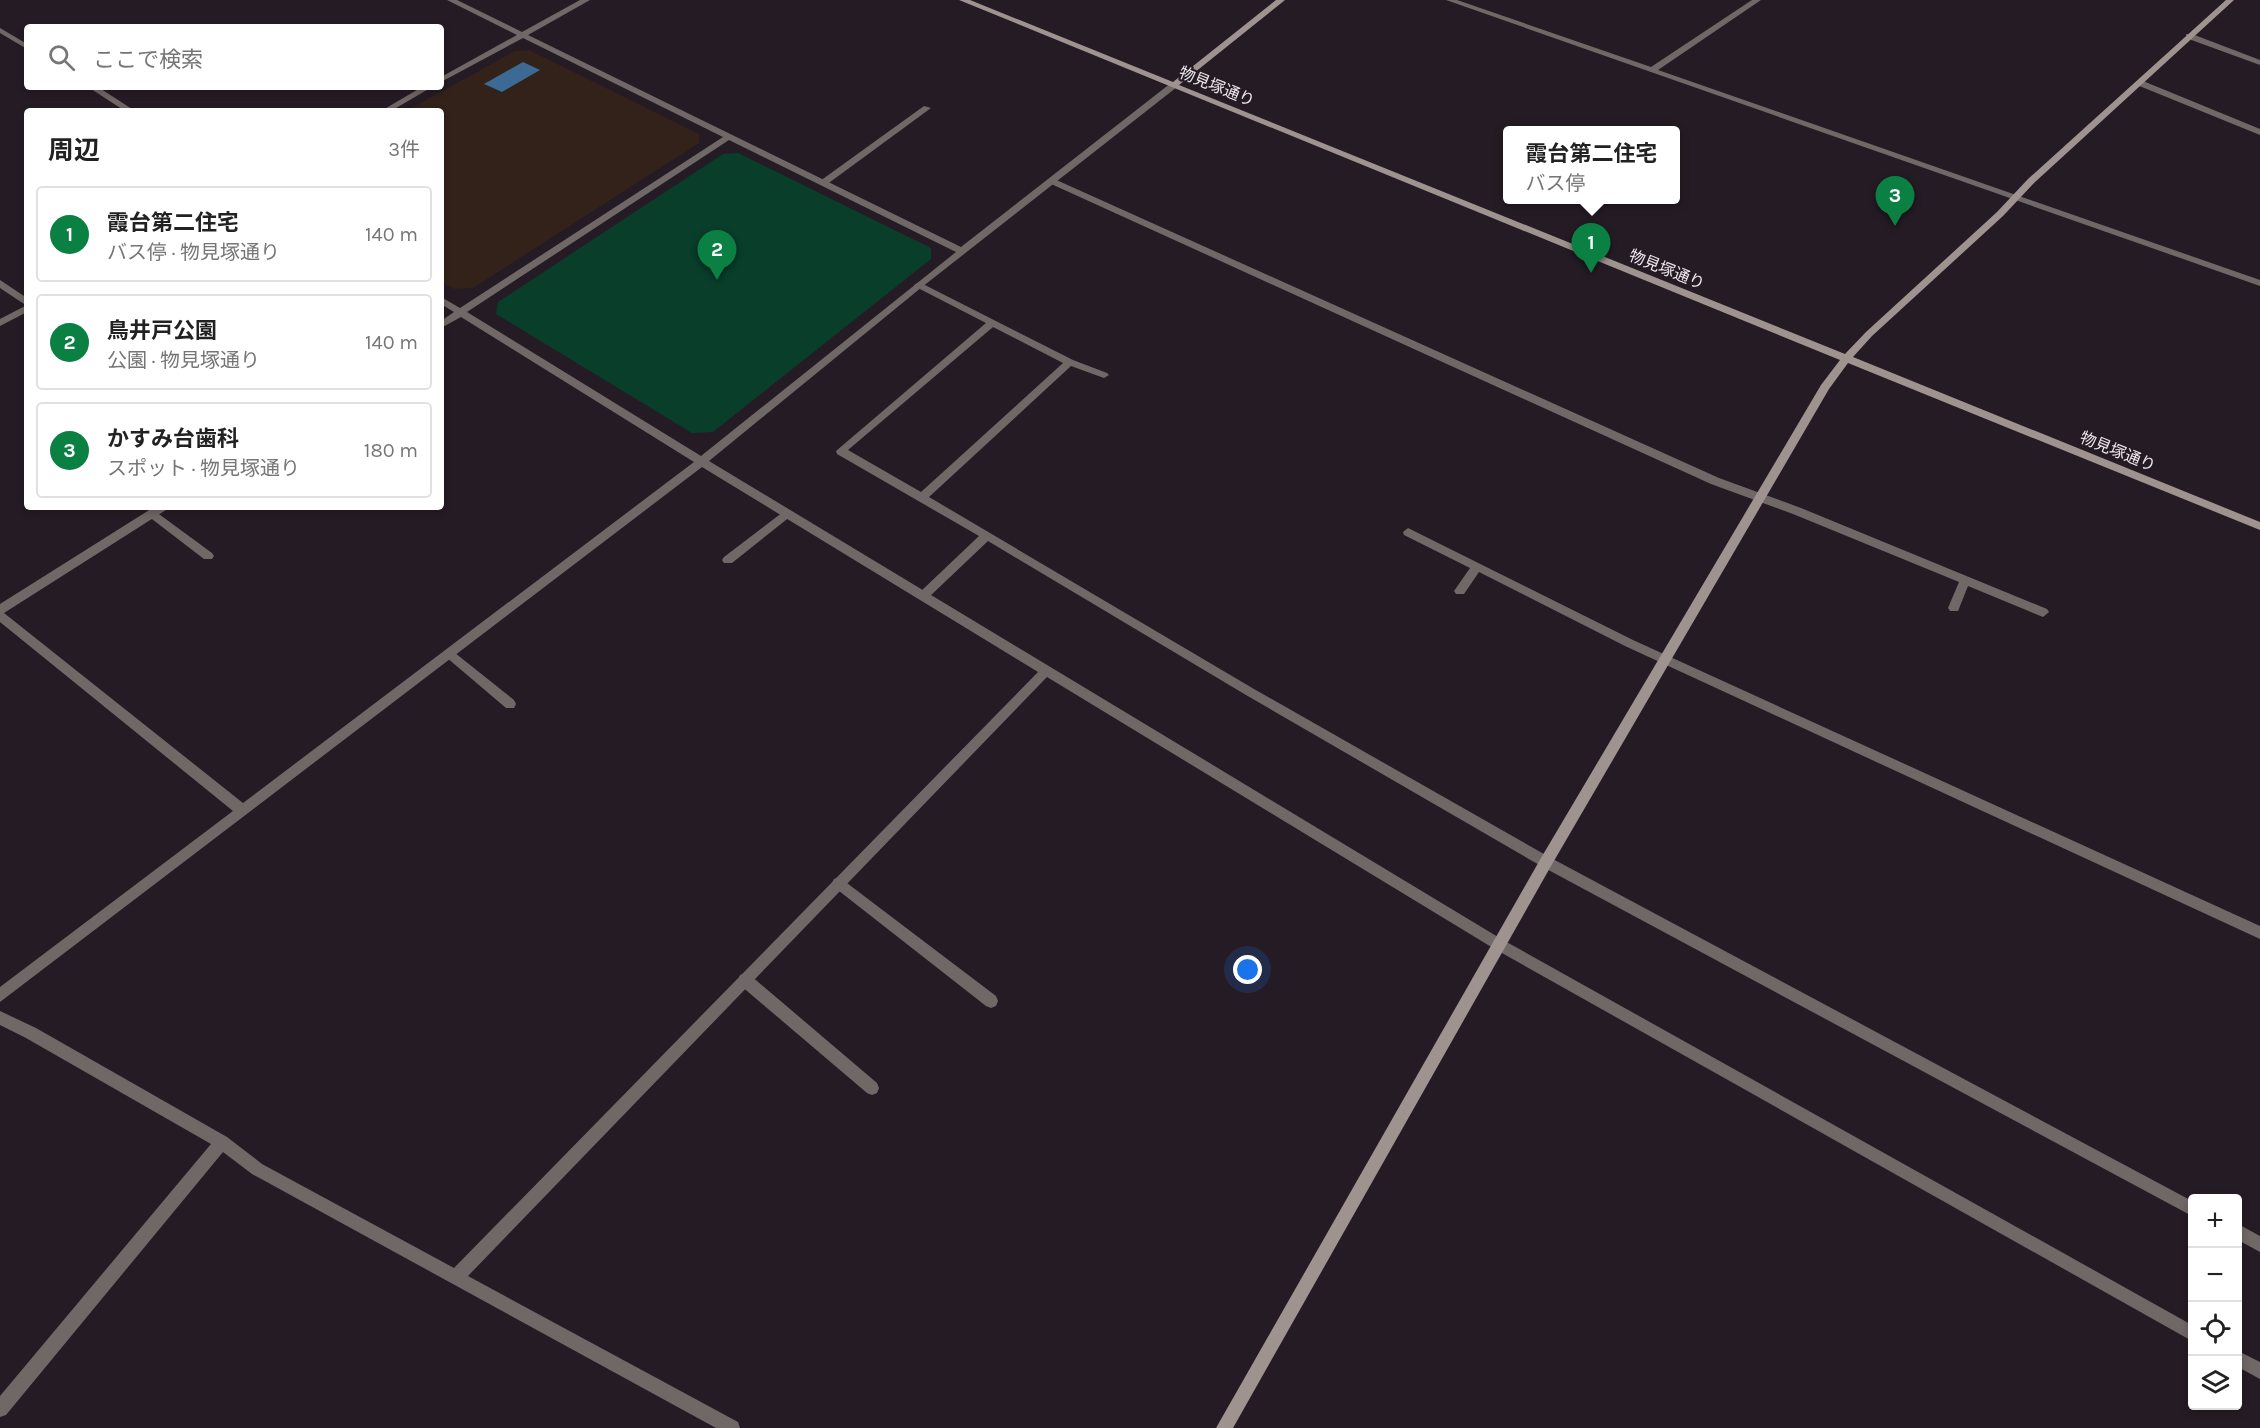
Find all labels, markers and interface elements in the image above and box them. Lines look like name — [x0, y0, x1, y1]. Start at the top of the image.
search box — [24, 24, 444, 90]
icon: search — [45, 41, 78, 74]
text: ここで検索 — [93, 47, 203, 73]
street label: 物見塚通り — [1176, 63, 1257, 110]
popup — [1503, 126, 1680, 204]
text: 周辺 — [48, 135, 100, 166]
text: 3件 — [388, 138, 420, 161]
text: 霞台第二住宅 — [1525, 141, 1658, 167]
text: バス停 — [1525, 172, 1585, 195]
pin: 3 — [1876, 176, 1914, 226]
text: 霞台第二住宅 — [107, 210, 239, 236]
text: 1 — [66, 223, 73, 246]
text: 140 m — [365, 223, 418, 246]
pin: 1 — [1572, 224, 1610, 273]
pin: 2 — [698, 230, 736, 280]
text: バス停 · 物見塚通り — [107, 241, 280, 264]
street label: 物見塚通り — [1626, 246, 1707, 293]
text: 鳥井戸公園 — [107, 318, 217, 344]
text: 2 — [63, 331, 76, 354]
text: 140 m — [365, 331, 418, 354]
text: 公園 · 物見塚通り — [107, 349, 260, 372]
text: かすみ台歯科 — [107, 426, 239, 452]
street label: 物見塚通り — [2077, 428, 2158, 475]
text: 3 — [63, 439, 76, 462]
text: 180 m — [364, 439, 418, 462]
text: スポット · 物見塚通り — [107, 457, 300, 480]
your location — [1233, 955, 1262, 984]
map controls — [2188, 1194, 2242, 1410]
button: + — [2188, 1194, 2242, 1248]
button: − — [2188, 1248, 2242, 1302]
button: locate — [2188, 1302, 2242, 1356]
button: layers — [2188, 1356, 2242, 1410]

